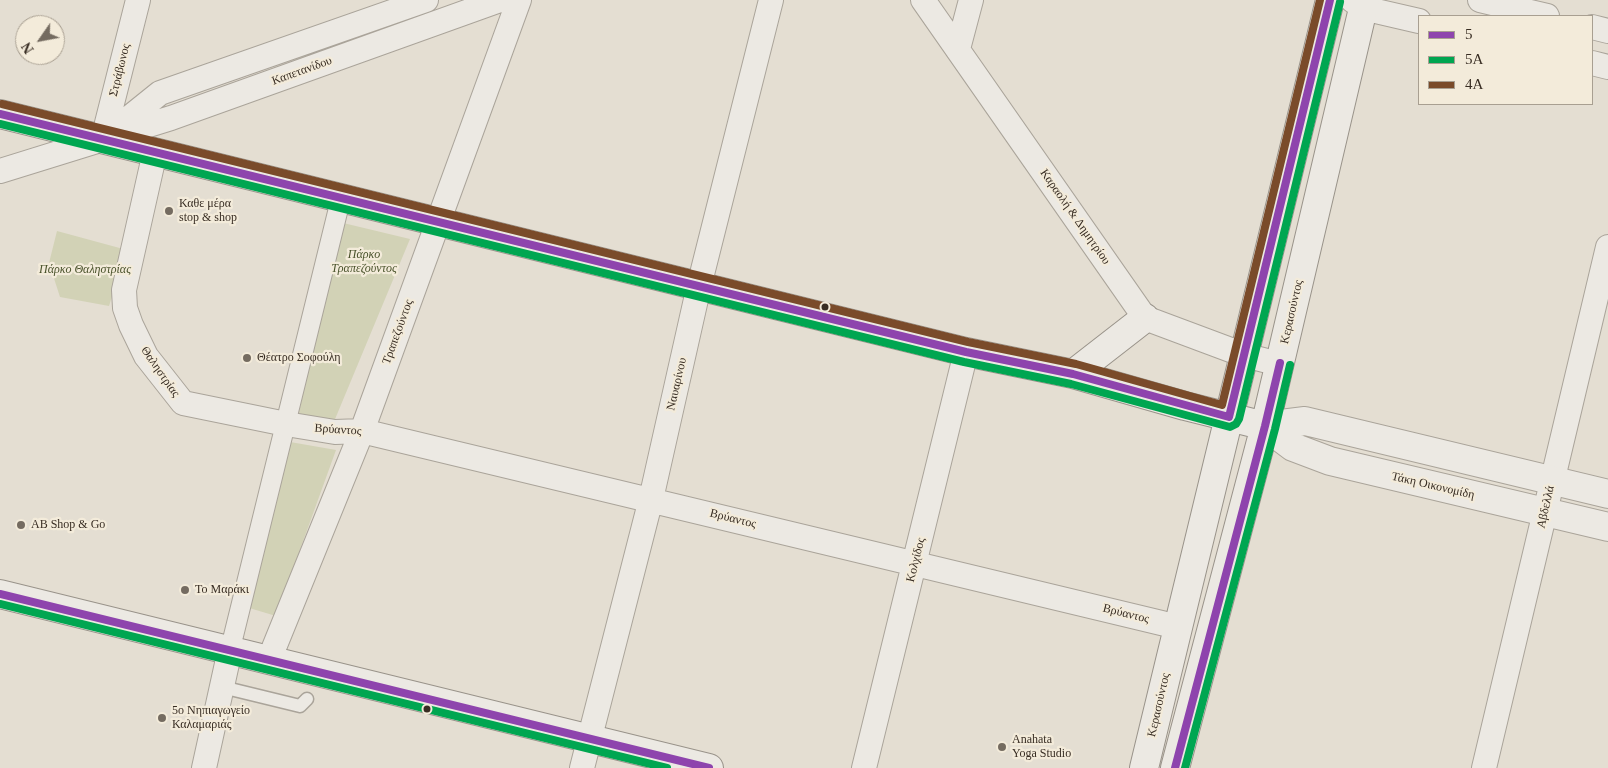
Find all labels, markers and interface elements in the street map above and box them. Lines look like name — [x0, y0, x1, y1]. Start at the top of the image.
north arrow — [15, 15, 65, 65]
legend — [1418, 15, 1593, 105]
text: 5 — [1465, 26, 1473, 42]
text: N — [19, 40, 37, 56]
street label: Στράβωνος — [106, 42, 134, 98]
text: 5Α — [1465, 51, 1483, 67]
street label: Καπετανίδου — [270, 53, 334, 89]
text: 4Α — [1465, 76, 1483, 92]
street label: Καραολή & Δημητρίου — [1037, 167, 1113, 267]
place label: Καθε μέρα stop & shop — [179, 197, 237, 225]
marker: Καθε μέρα stop & shop — [163, 205, 175, 217]
park label: Πάρκο Τραπεζούντος — [331, 248, 397, 276]
park label: Πάρκο Θαληστρίας — [39, 263, 131, 277]
street label: Κερασούντος — [1278, 279, 1306, 345]
street label: Τραπεζούντος — [380, 298, 416, 366]
unlabelled marker — [820, 302, 830, 312]
street label: Θαληστρίας — [137, 344, 183, 400]
place label: Θέατρο Σοφούλη — [257, 351, 341, 365]
marker: Θέατρο Σοφούλη — [241, 352, 253, 364]
street label: Ναυαρίνου — [664, 356, 690, 412]
street label: Βρύαντος — [314, 421, 362, 439]
street label: Τάκη Οικονομίδη — [1390, 469, 1476, 503]
street label: Αβδελλά — [1534, 484, 1558, 530]
street label: Βρύαντος — [708, 506, 758, 532]
place label: AB Shop & Go — [31, 518, 105, 532]
marker: AB Shop & Go — [15, 519, 27, 531]
street label: Κολχίδος — [904, 536, 928, 584]
place label: Το Μαράκι — [195, 583, 249, 597]
marker: Το Μαράκι — [179, 584, 191, 596]
street label: Βρύαντος — [1101, 601, 1151, 627]
street label: Κερασούντος — [1145, 672, 1173, 738]
place label: 5ο Νηπιαγωγείο Καλαμαριάς — [172, 704, 250, 732]
unlabelled marker — [422, 704, 432, 714]
marker: 5ο Νηπιαγωγείο Καλαμαριάς — [156, 712, 168, 724]
place label: Anahata Yoga Studio — [1012, 733, 1071, 761]
marker: Anahata Yoga Studio — [996, 741, 1008, 753]

